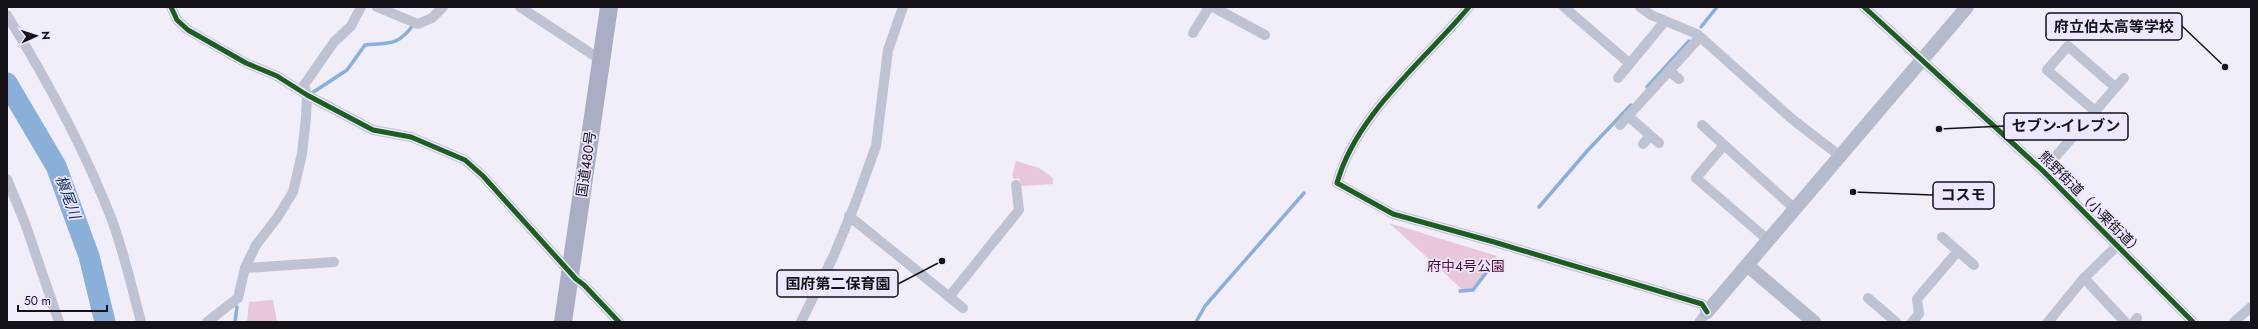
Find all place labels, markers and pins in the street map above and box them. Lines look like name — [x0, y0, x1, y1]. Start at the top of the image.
callout: 府立伯太高等学校 — [2046, 13, 2182, 40]
callout: セブン-イレブン — [2004, 113, 2128, 140]
callout: コスモ — [1933, 182, 1994, 209]
callout: 国府第二保育園 — [777, 270, 898, 297]

